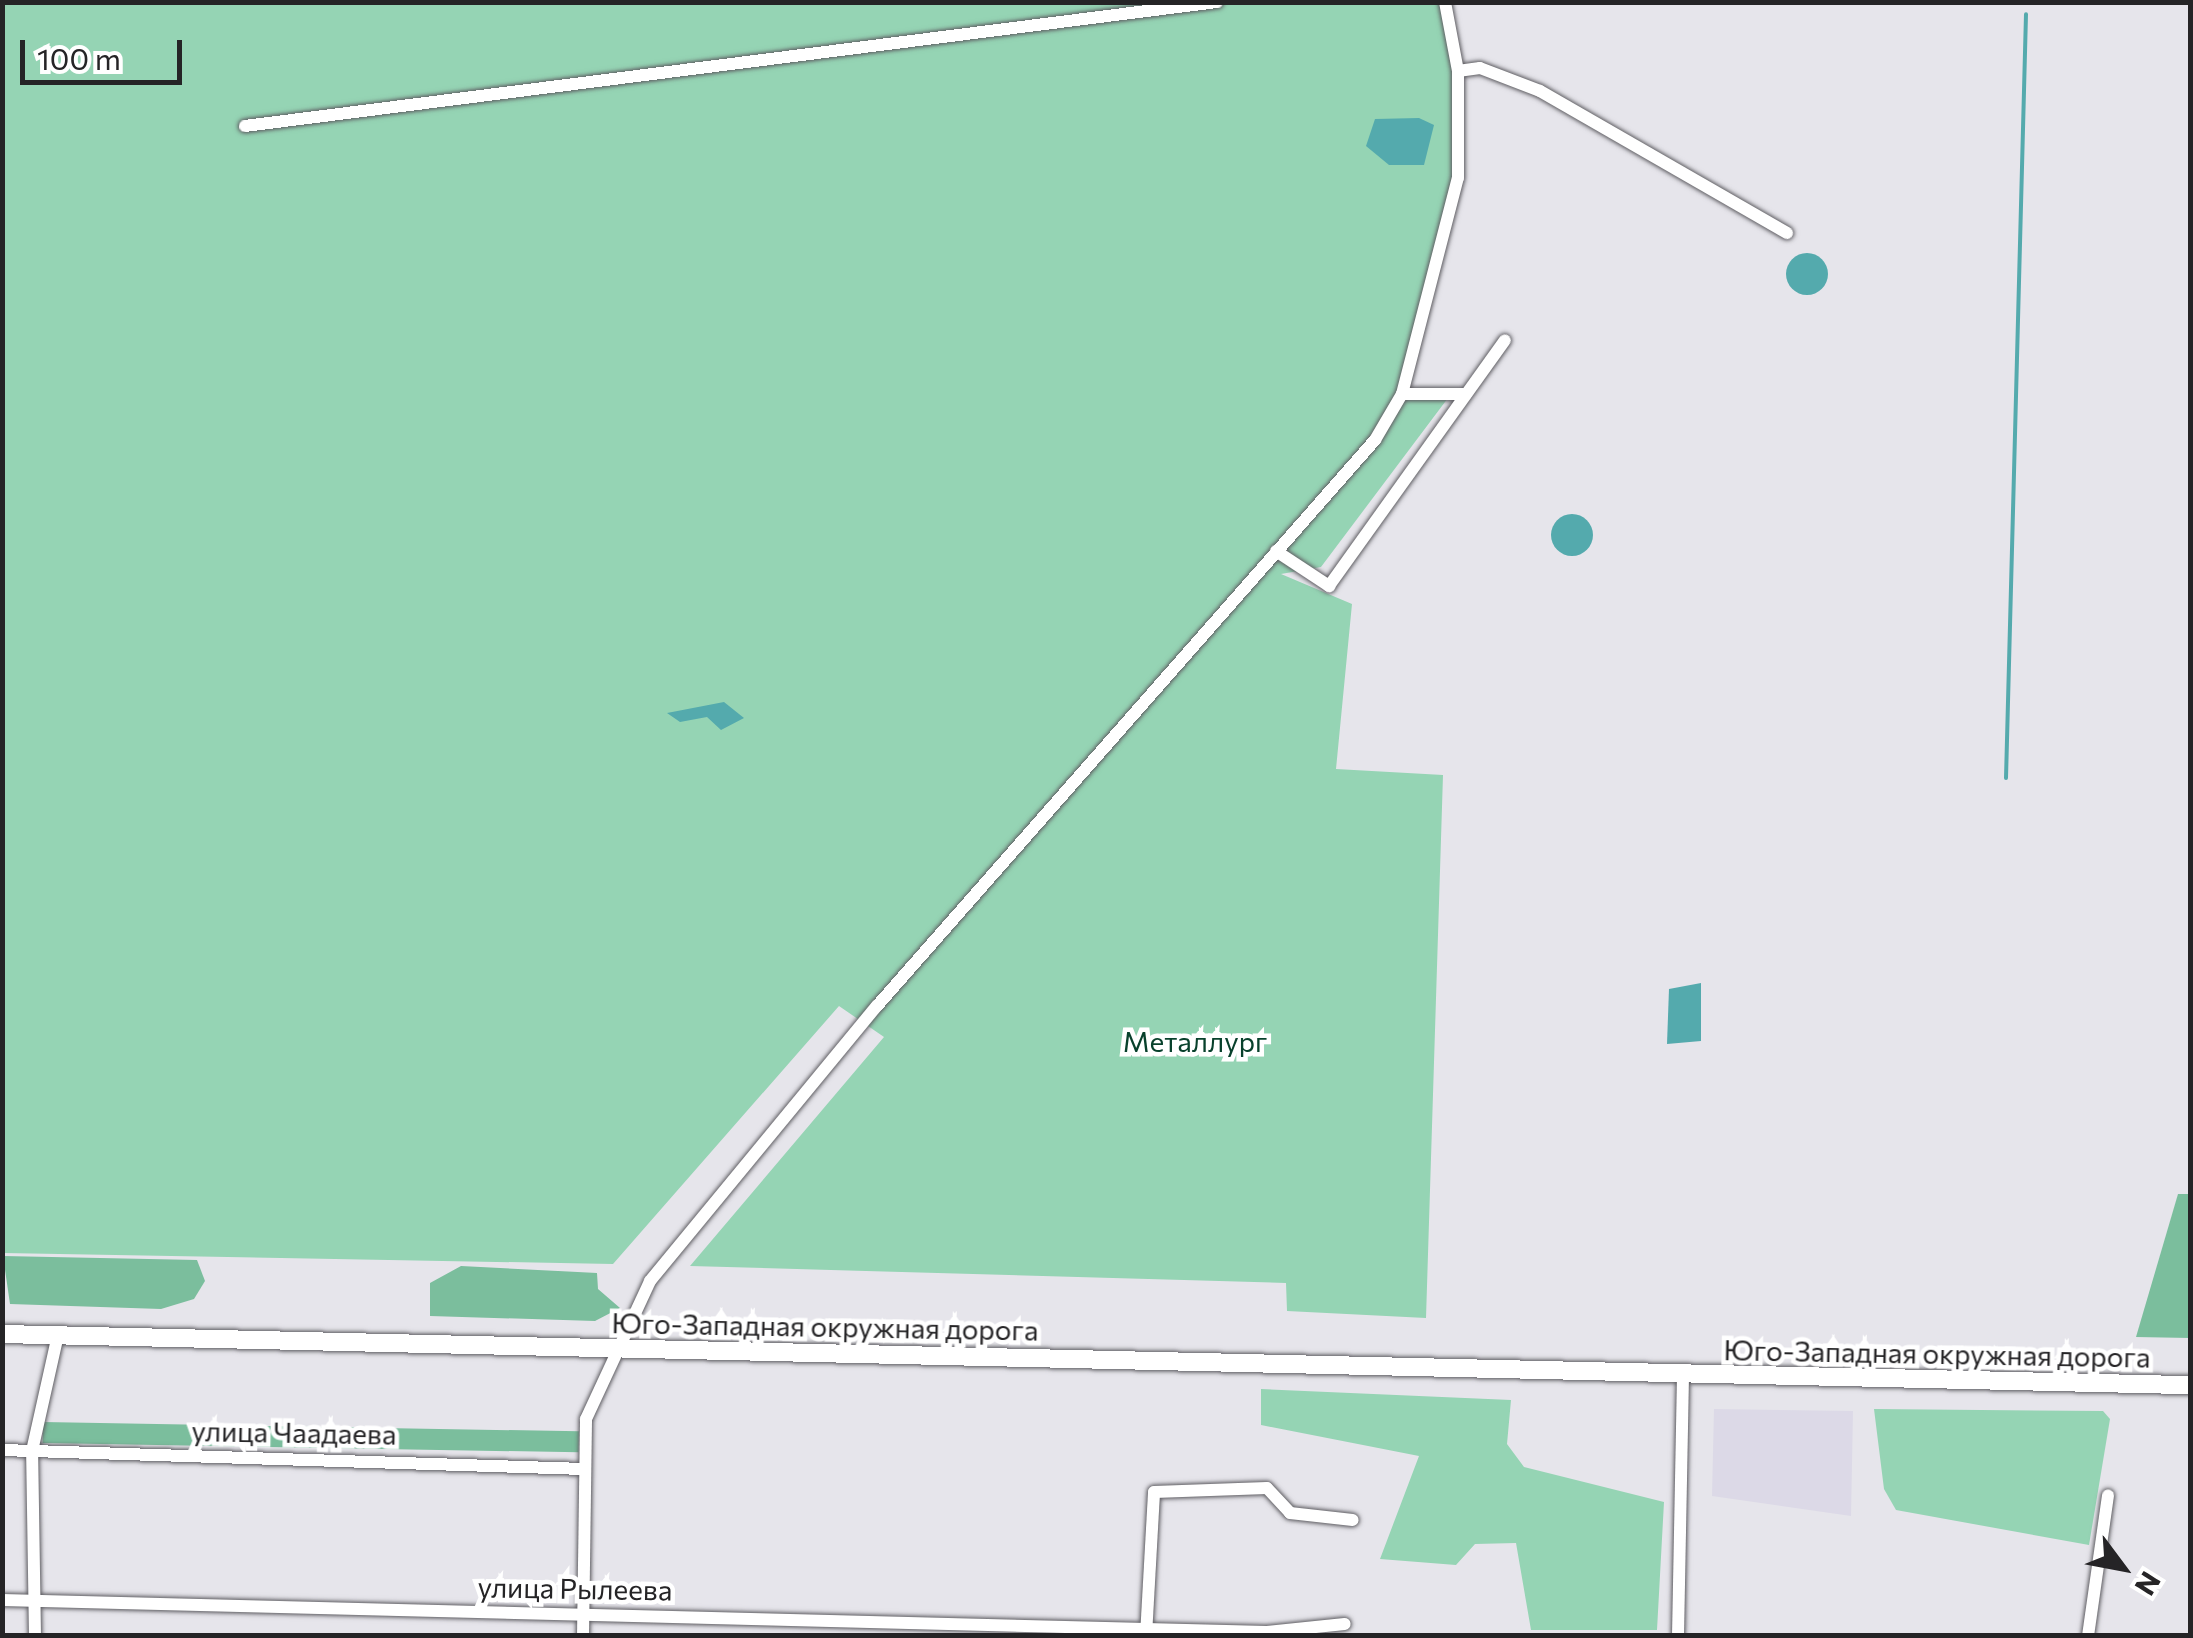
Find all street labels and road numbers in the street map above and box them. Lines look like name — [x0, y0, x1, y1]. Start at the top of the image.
street label: Юго-Западная окружная дорога — [611, 1305, 1039, 1347]
street label: Юго-Западная окружная дорога — [1723, 1332, 2151, 1374]
street label: улица Чаадаева — [191, 1413, 397, 1451]
street label: улица Рылеева — [477, 1570, 673, 1606]

